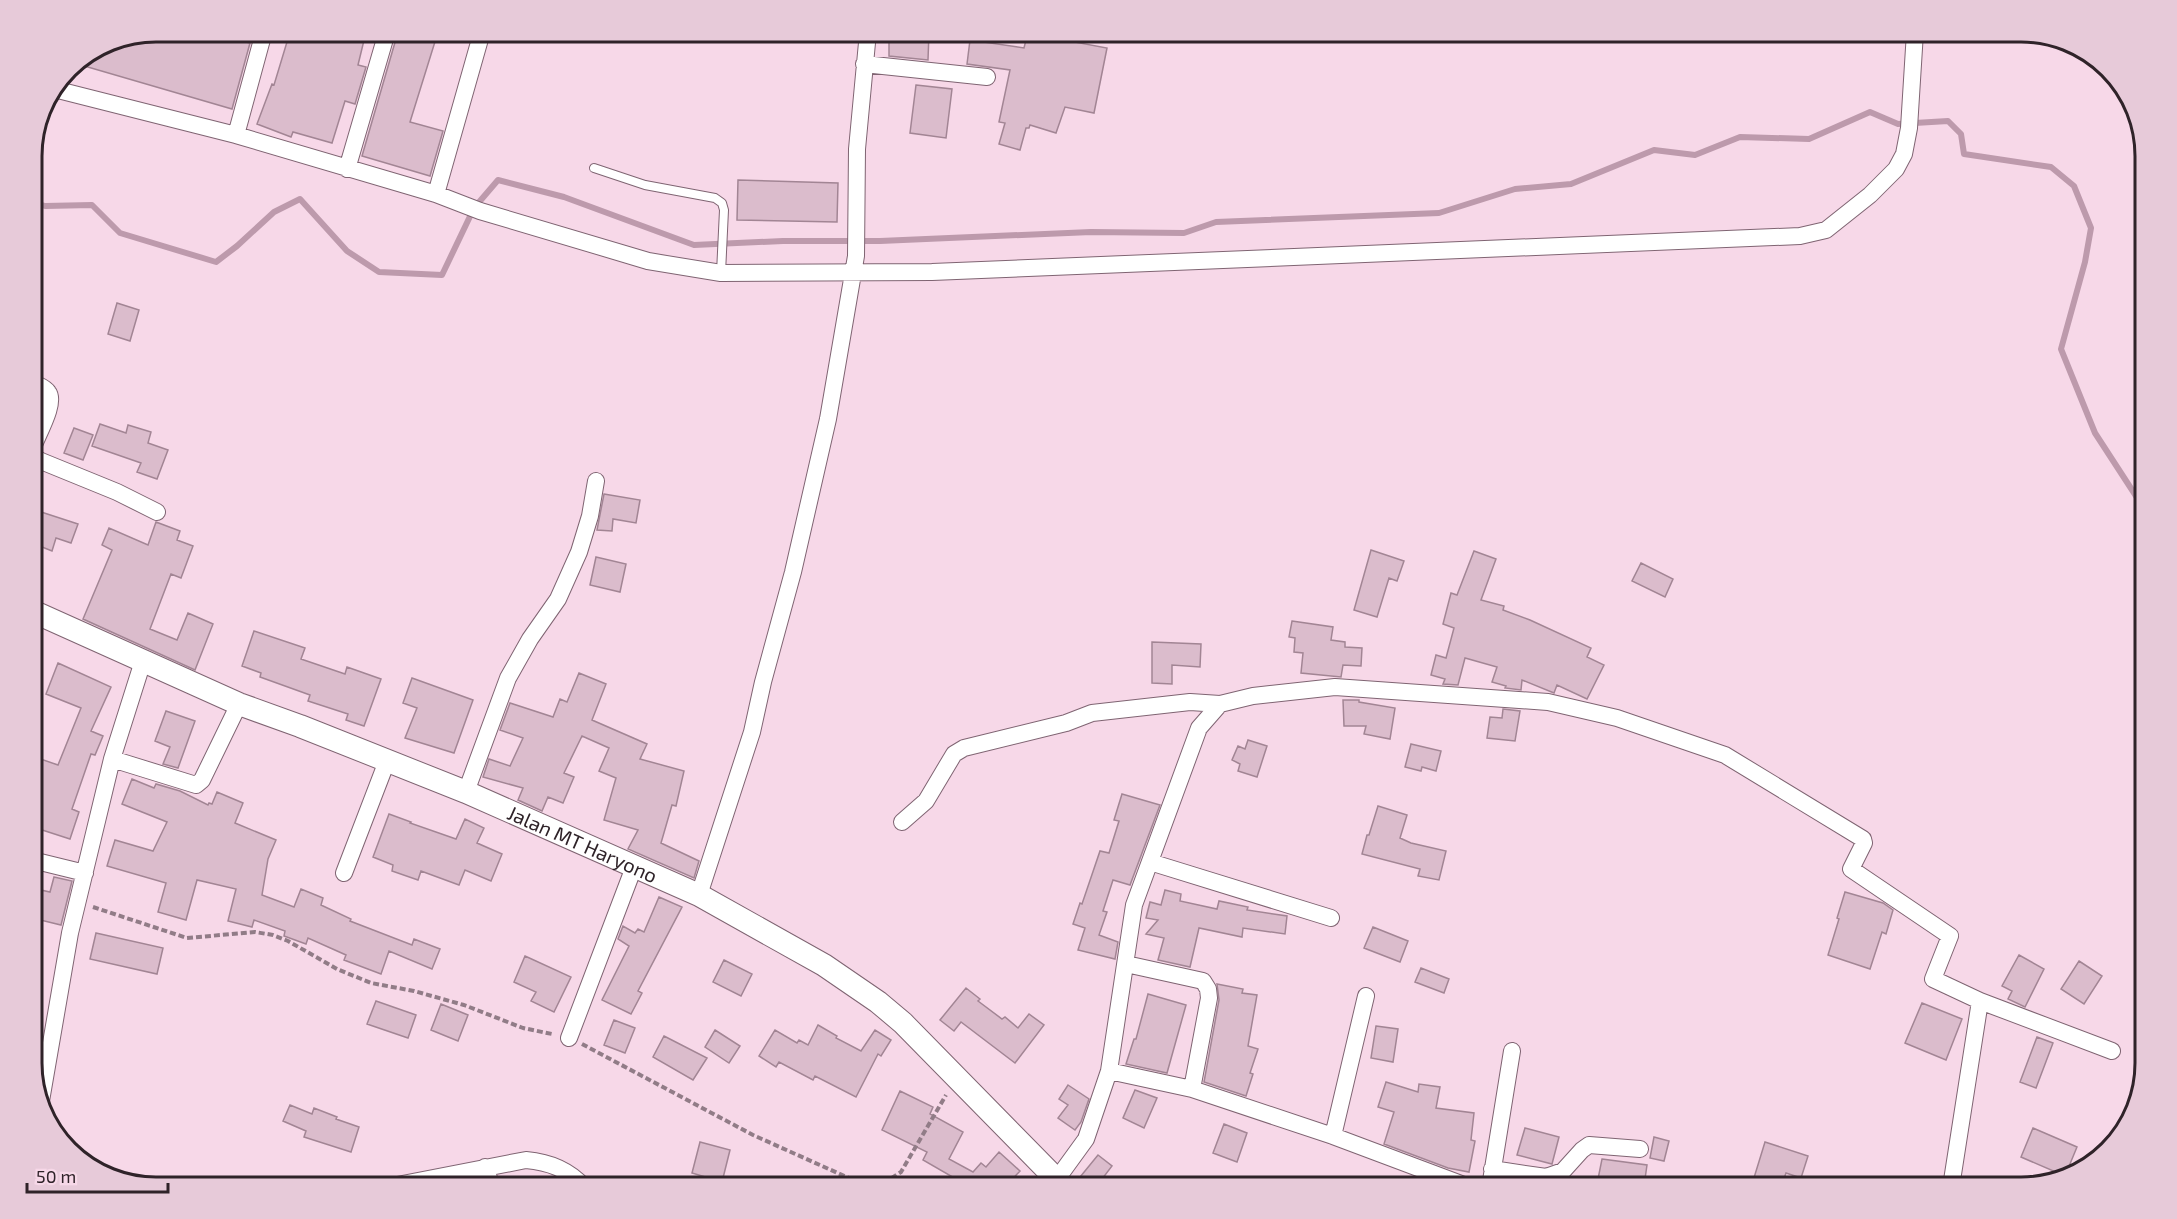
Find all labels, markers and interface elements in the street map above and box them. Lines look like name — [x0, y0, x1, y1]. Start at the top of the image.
street label: Jalan MT Haryono — [504, 800, 661, 887]
scale bar — [27, 1156, 168, 1194]
text: 50 m — [36, 1165, 76, 1187]

